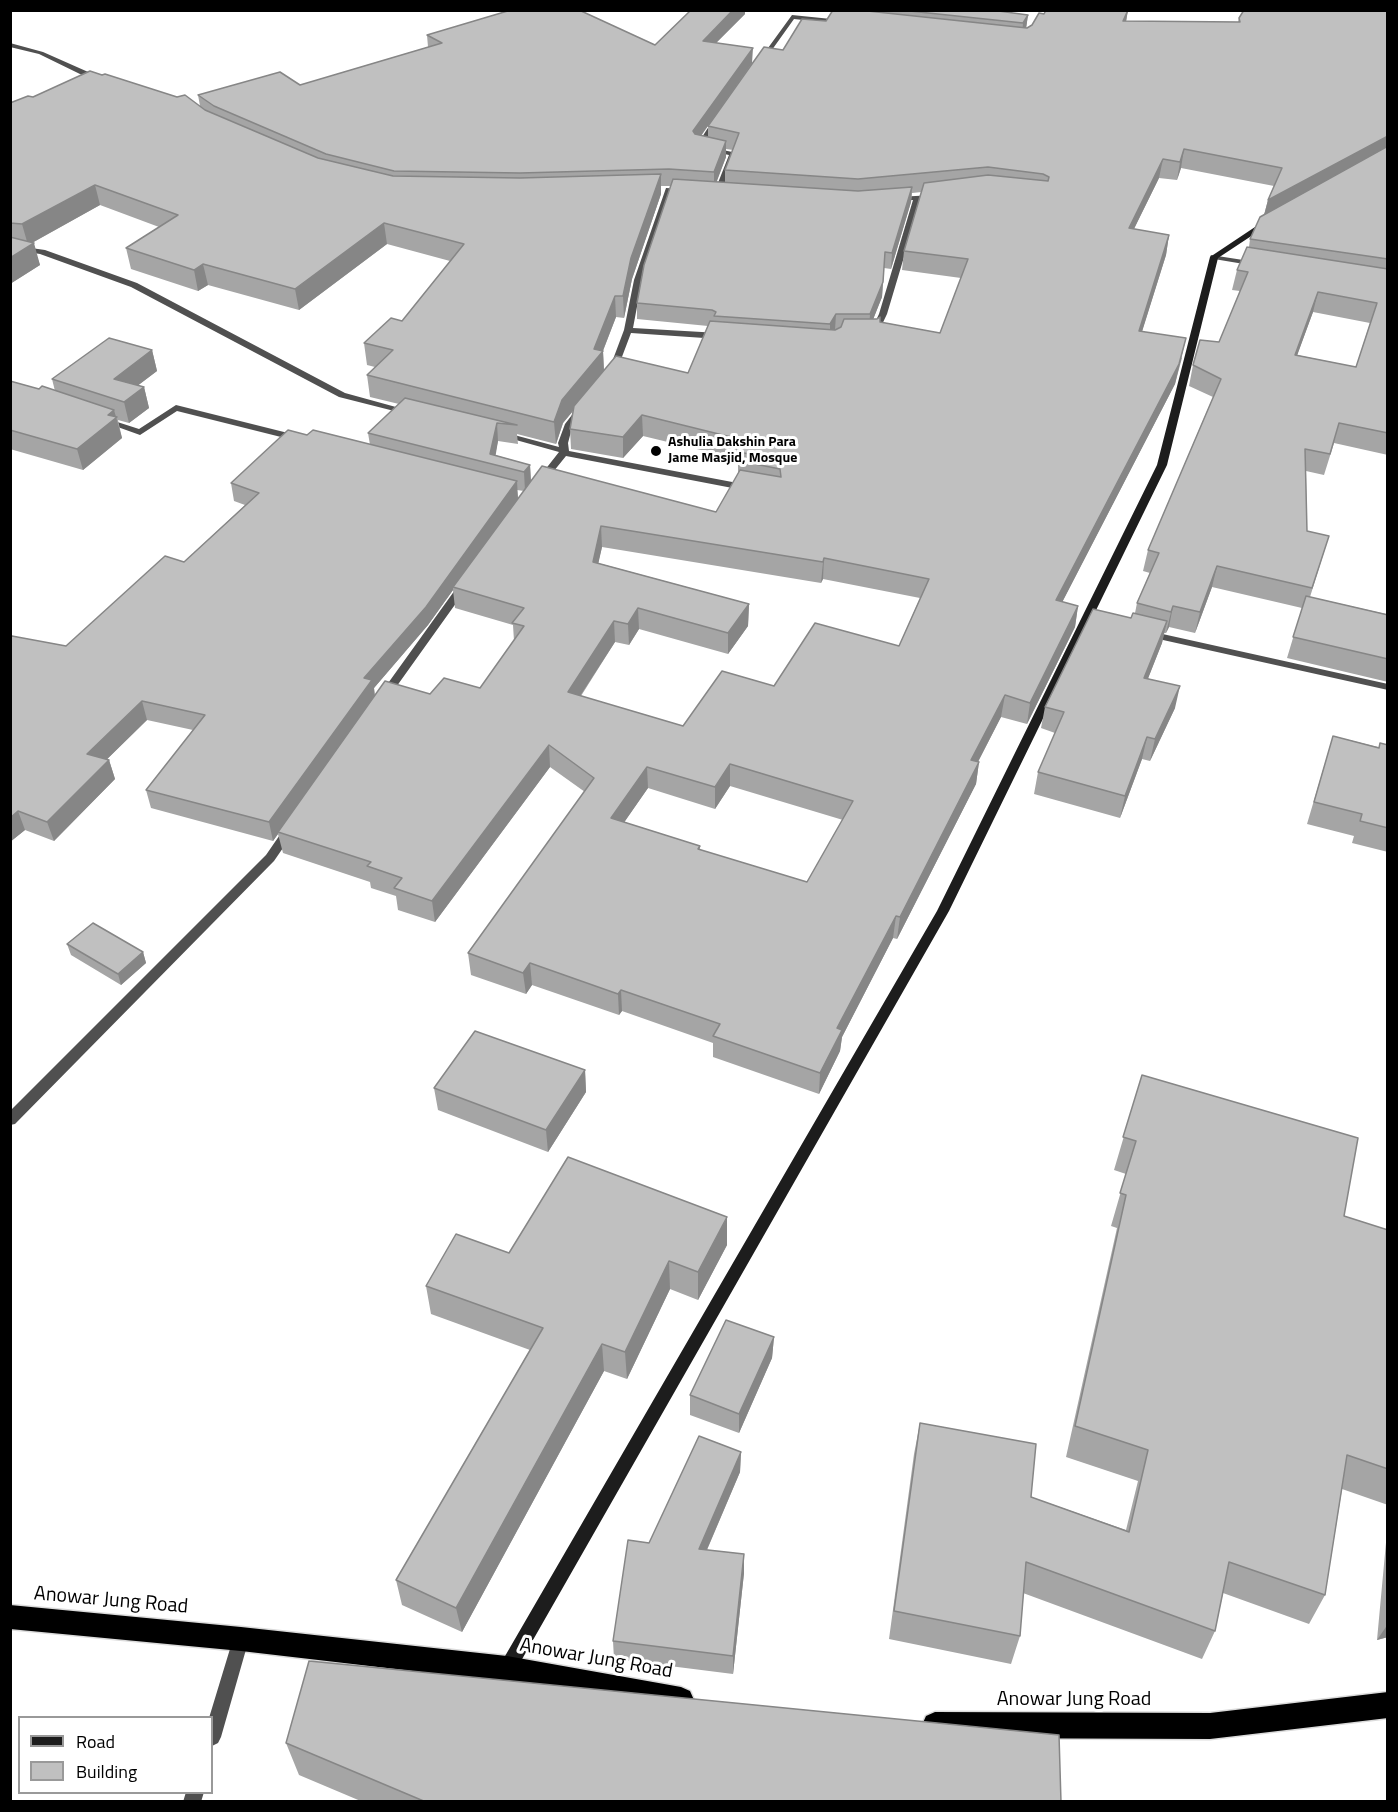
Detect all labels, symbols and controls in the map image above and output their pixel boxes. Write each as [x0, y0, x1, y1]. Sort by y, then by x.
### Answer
place label: Ashulia Dakshin Para Jame Masjid, Mosque [668, 435, 797, 467]
marker: Ashulia Dakshin Para Jame Masjid, Mosque [649, 444, 663, 458]
street label: Anowar Jung Road [33, 1582, 189, 1620]
street label: Anowar Jung Road [518, 1634, 674, 1684]
street label: Anowar Jung Road [997, 1688, 1151, 1712]
legend [18, 1716, 213, 1794]
text: Road [76, 1728, 115, 1755]
text: Building [76, 1758, 137, 1785]

